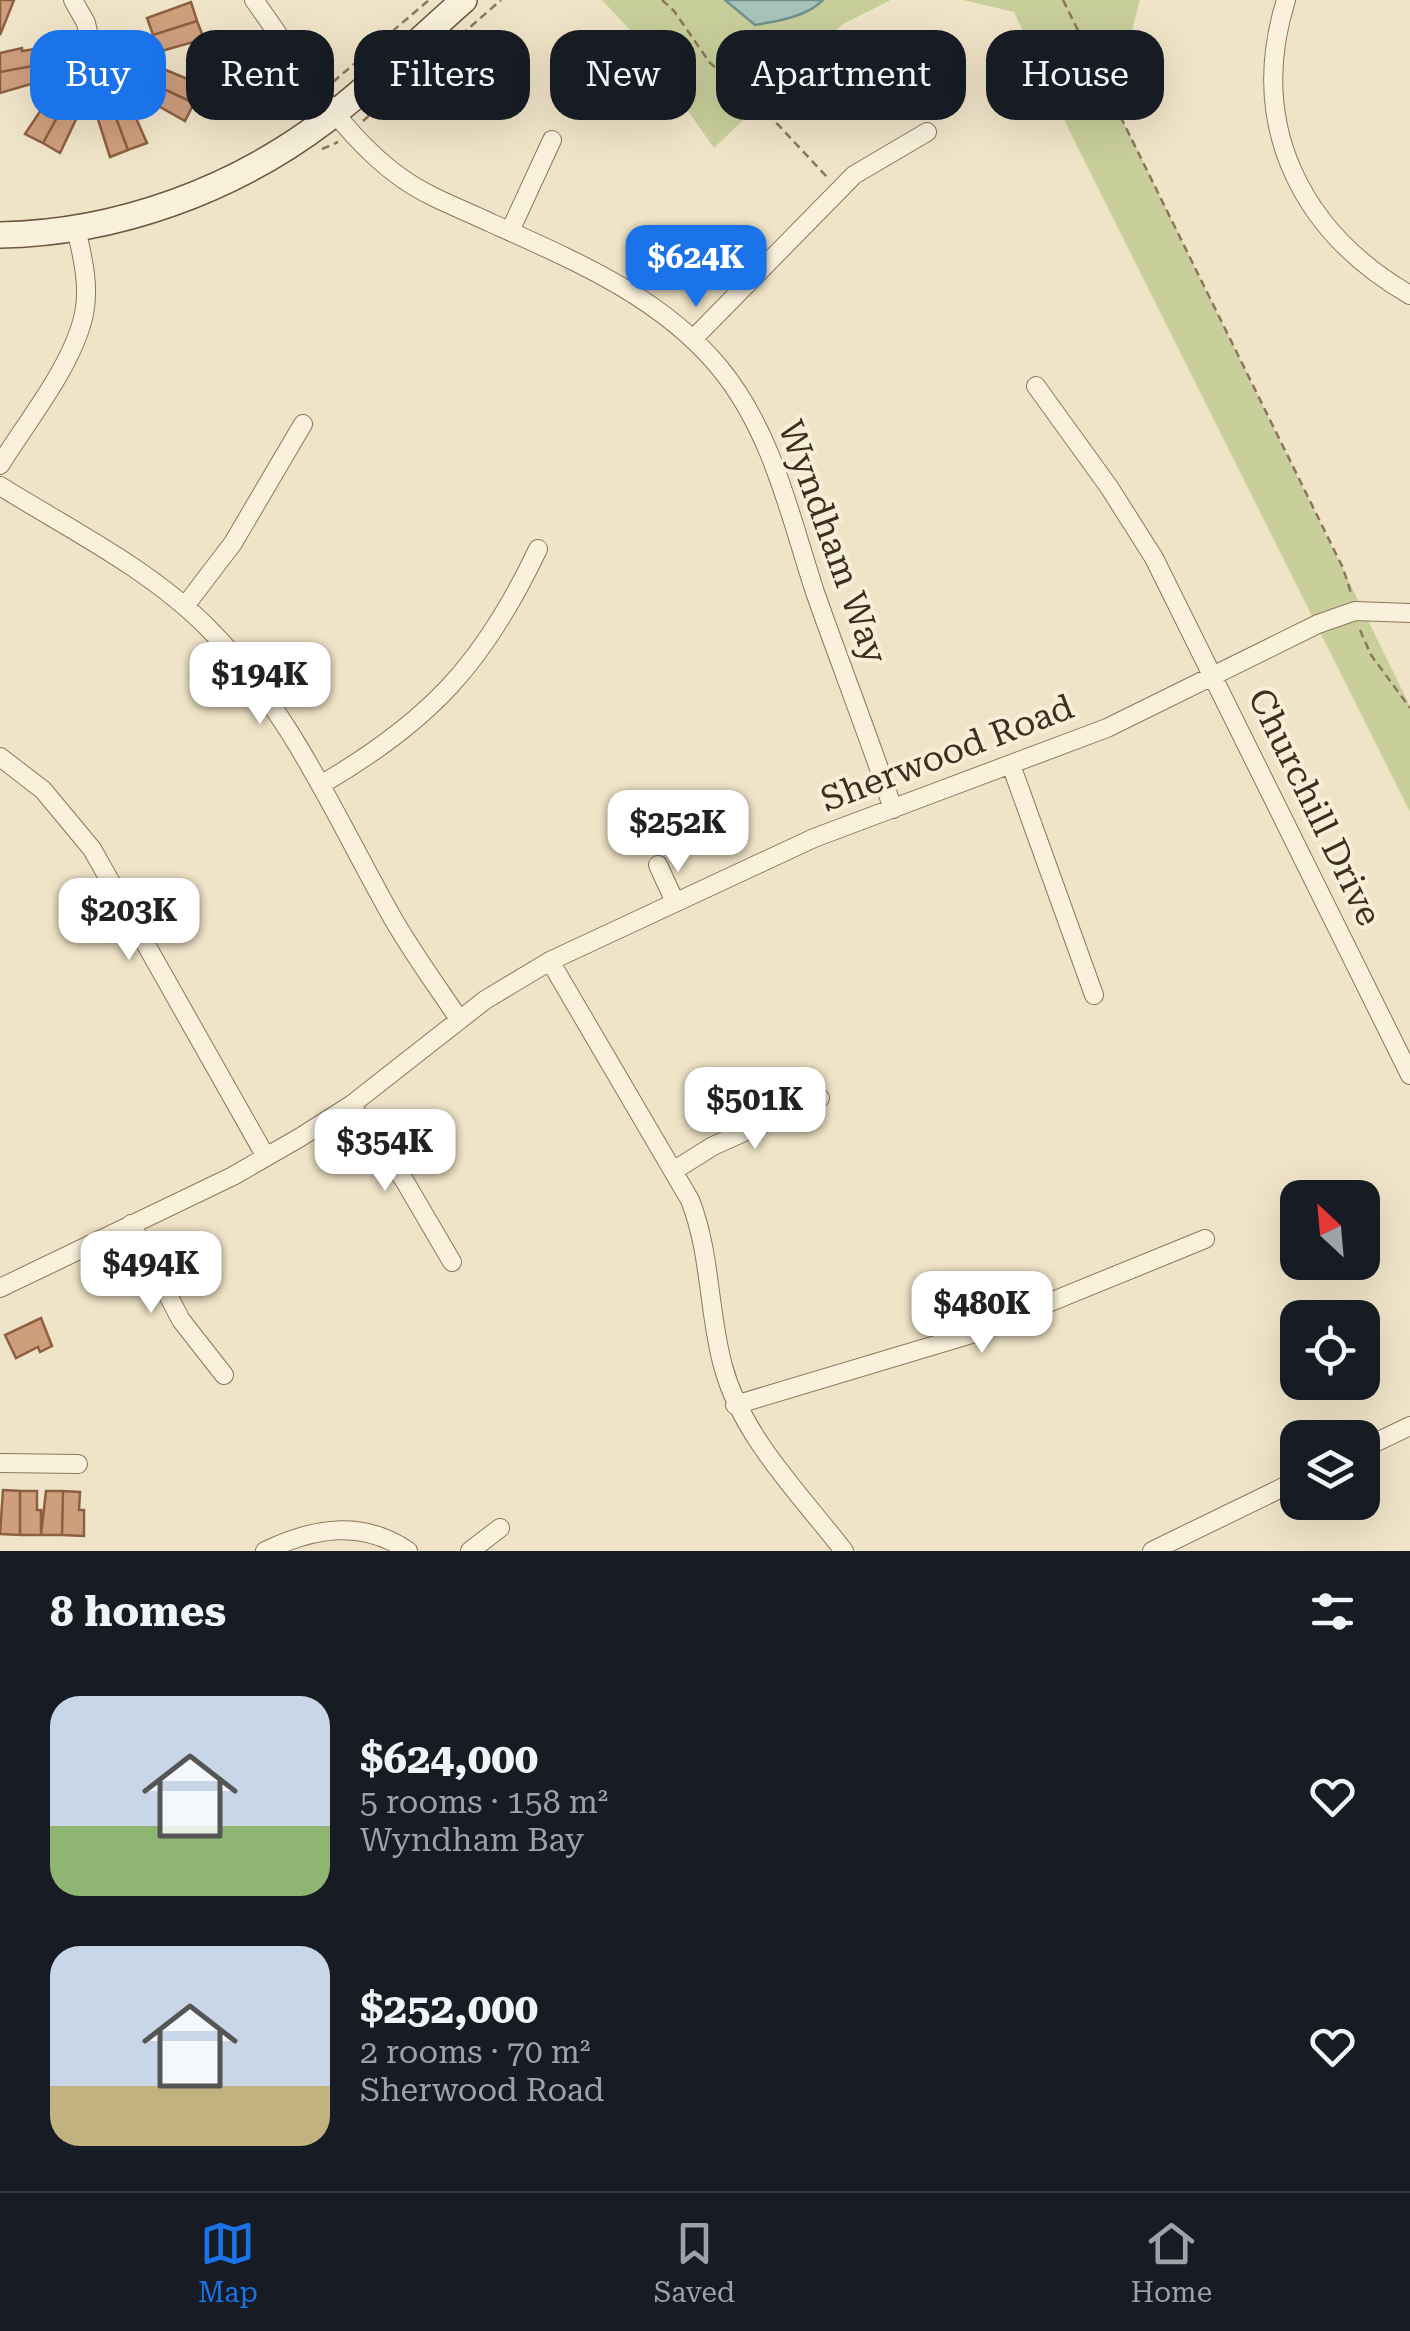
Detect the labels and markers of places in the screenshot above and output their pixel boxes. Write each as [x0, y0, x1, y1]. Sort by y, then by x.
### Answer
pin: $624K [626, 225, 766, 310]
pin: $194K [190, 642, 330, 727]
pin: $252K [608, 790, 748, 875]
pin: $203K [59, 878, 199, 963]
pin: $501K [685, 1067, 825, 1152]
pin: $354K [315, 1109, 455, 1194]
pin: $494K [81, 1231, 221, 1316]
pin: $480K [912, 1271, 1052, 1356]

